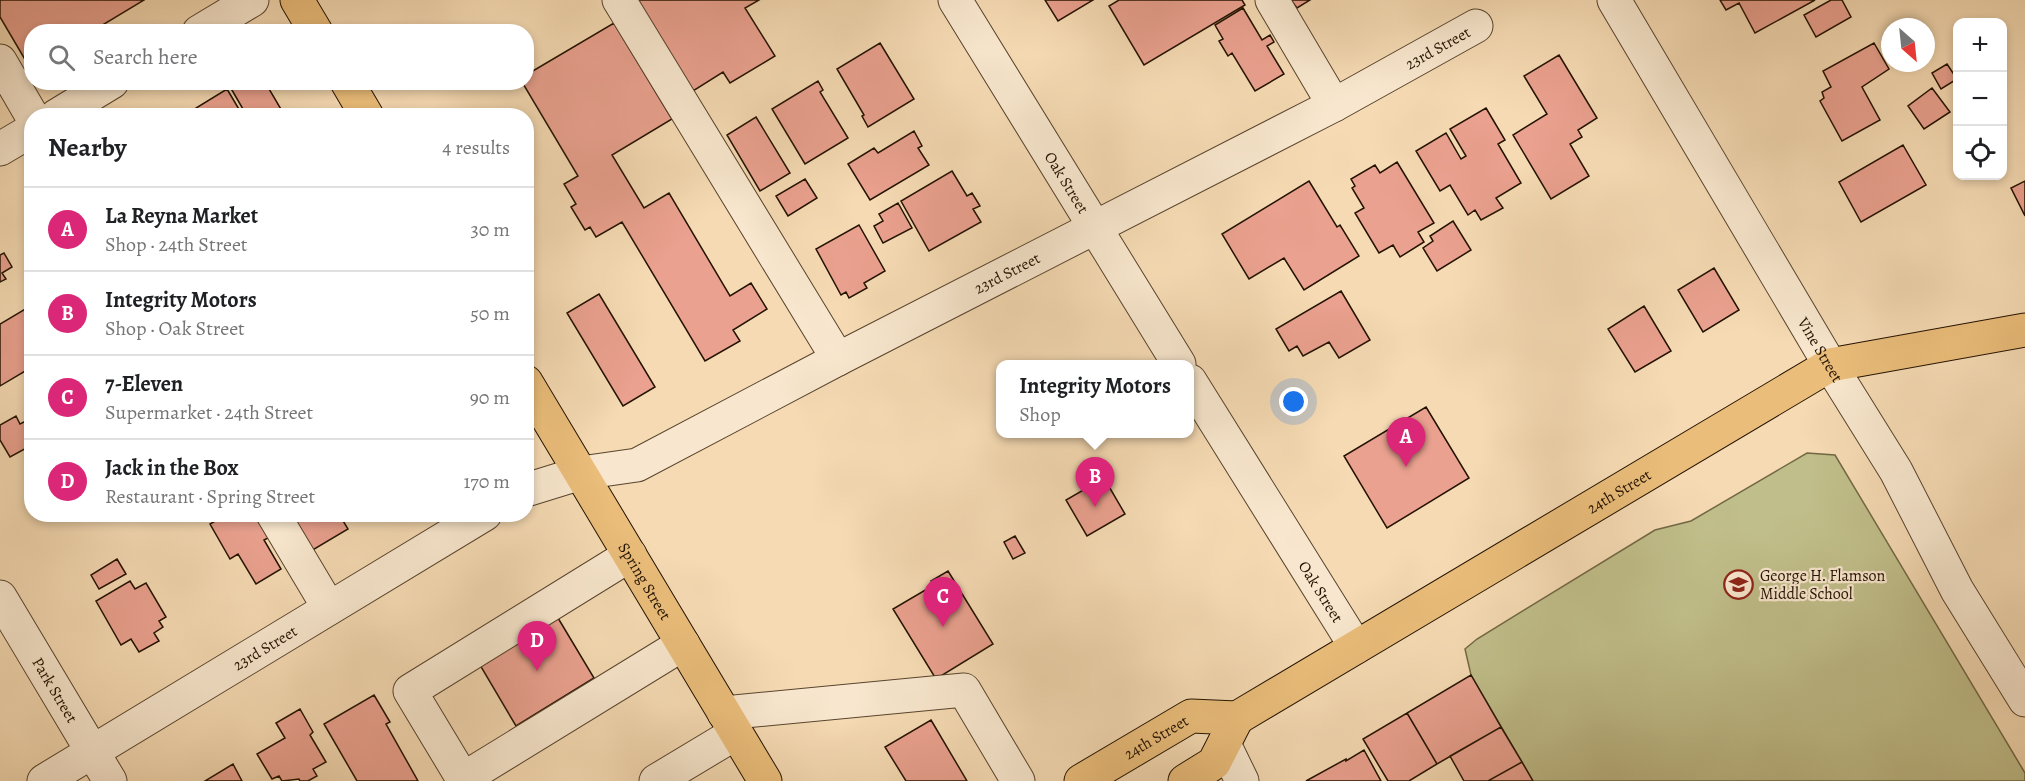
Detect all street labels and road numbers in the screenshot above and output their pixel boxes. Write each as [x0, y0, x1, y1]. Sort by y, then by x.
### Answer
street label: 23rd Street [1401, 21, 1474, 75]
street label: Oak Street [1039, 148, 1094, 218]
street label: 23rd Street [970, 247, 1044, 300]
street label: Vine Street [1792, 312, 1848, 387]
street label: 24th Street [1583, 464, 1655, 519]
street label: Spring Street [613, 539, 676, 624]
street label: Oak Street [1293, 557, 1348, 627]
street label: 23rd Street [229, 620, 301, 676]
street label: Park Street [26, 653, 83, 727]
street label: 24th Street [1120, 710, 1193, 765]

